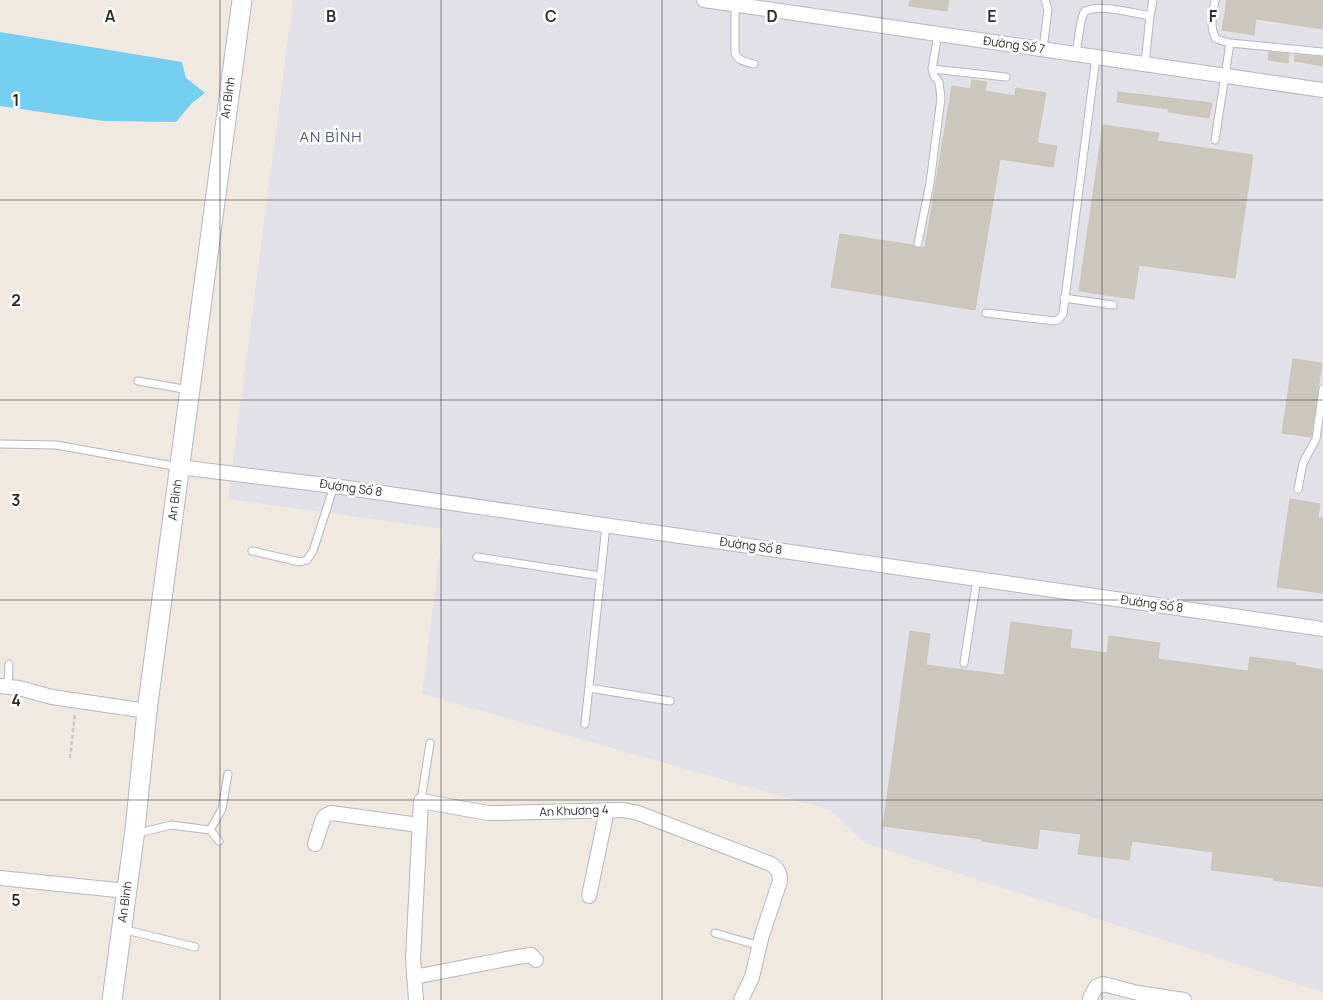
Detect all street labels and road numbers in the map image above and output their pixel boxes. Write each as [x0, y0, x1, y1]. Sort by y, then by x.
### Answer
street label: Đường Số 7 [982, 32, 1046, 57]
street label: An Bình [216, 76, 239, 120]
street label: Đường Số 8 [319, 475, 383, 500]
street label: An Bình [164, 478, 185, 522]
street label: Đường Số 8 [719, 533, 783, 558]
street label: Đường Số 8 [1120, 591, 1184, 616]
street label: An Khương 4 [539, 801, 609, 820]
street label: An Bình [113, 880, 136, 924]

